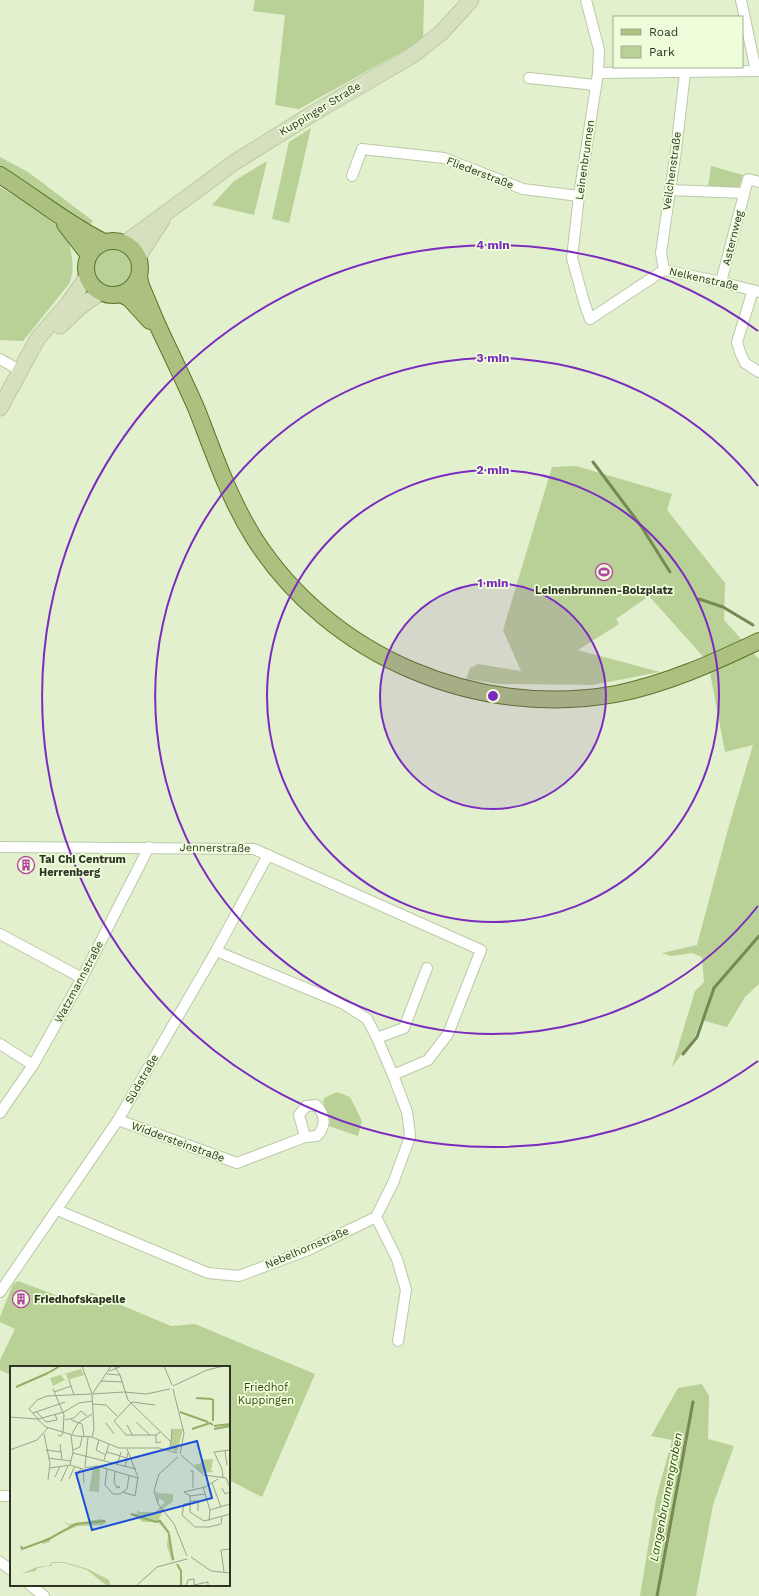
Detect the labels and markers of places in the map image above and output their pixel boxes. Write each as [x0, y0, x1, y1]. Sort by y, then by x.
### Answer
sports icon: Leinenbrunnen-Bolzplatz [594, 562, 614, 582]
place label: Leinenbrunnen-Bolzplatz [535, 584, 673, 597]
centre of rings [486, 689, 500, 703]
place label: Tai Chi Centrum Herrenberg [39, 853, 126, 879]
building icon: Tai Chi Centrum Herrenberg [16, 855, 36, 875]
building icon: Friedhofskapelle [11, 1289, 31, 1309]
place label: Friedhofskapelle [34, 1293, 126, 1306]

